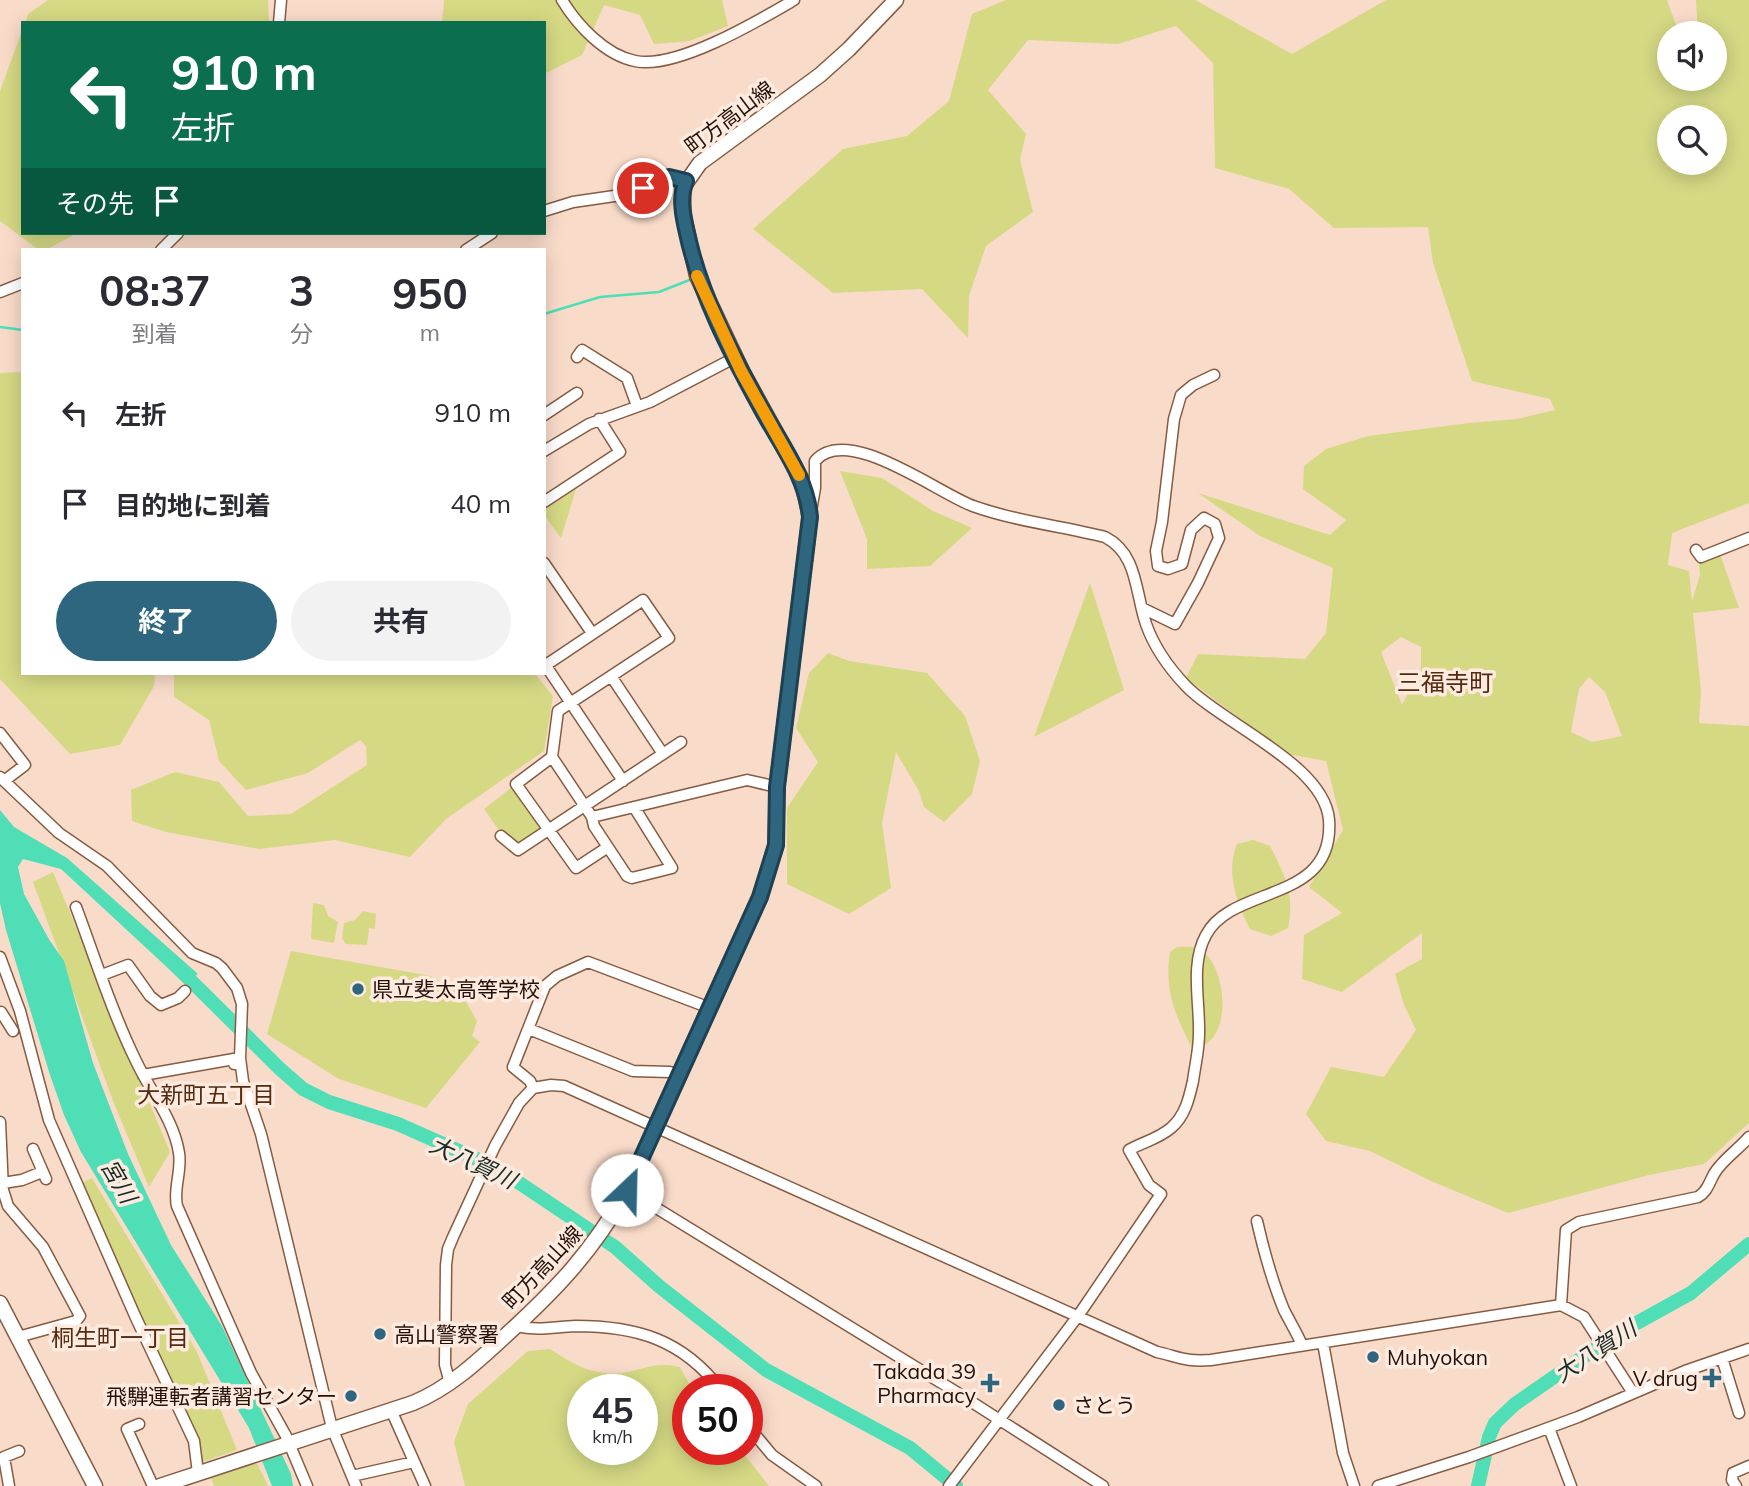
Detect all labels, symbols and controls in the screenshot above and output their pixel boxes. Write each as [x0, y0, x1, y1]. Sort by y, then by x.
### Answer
map controls [1657, 21, 1727, 175]
button: sound [1657, 21, 1727, 91]
text: 910 m [171, 41, 317, 102]
icon: left [56, 49, 147, 140]
street label: 町方高山線 [679, 75, 779, 159]
button: search [1657, 105, 1727, 175]
text: 左折 [171, 107, 235, 147]
pin [613, 158, 673, 218]
icon: arrive [624, 169, 662, 207]
icon: arrive [148, 182, 186, 220]
text: その先 [56, 187, 134, 220]
text: 08:37 [99, 264, 210, 317]
text: 3 [289, 264, 314, 317]
text: 950 [392, 267, 468, 320]
text: m [420, 318, 440, 347]
text: 到着 [132, 319, 178, 348]
text: 分 [290, 319, 313, 348]
icon: left [56, 394, 94, 432]
text: 910 m [435, 396, 511, 429]
text: 左折 [115, 398, 167, 431]
icon: arrive [56, 485, 94, 523]
text: 40 m [450, 487, 511, 520]
text: 目的地に到着 [115, 489, 271, 522]
button: 終了 [56, 581, 277, 661]
button: 共有 [291, 581, 511, 661]
district label: 三福寺町 [1397, 667, 1493, 697]
place label: 県立斐太高等学校 [372, 976, 540, 1002]
marker: 県立斐太高等学校 [350, 981, 366, 997]
district label: 大新町五丁目 [137, 1080, 275, 1109]
water label: 大八賀川 [425, 1129, 524, 1196]
position arrow [590, 1153, 664, 1227]
water label: 宮川 [95, 1154, 145, 1211]
street label: 町方高山線 [497, 1220, 587, 1314]
water label: 大八賀川 [1549, 1312, 1644, 1388]
place label: 高山警察署 [394, 1321, 499, 1347]
district label: 桐生町一丁目 [51, 1323, 189, 1352]
marker: 高山警察署 [372, 1326, 388, 1342]
place label: Muhyokan [1387, 1344, 1488, 1370]
marker: Muhyokan [1365, 1349, 1381, 1365]
place label: Takada 39 Pharmacy [873, 1358, 976, 1408]
place label: V drug [1633, 1365, 1698, 1391]
marker: V drug [1704, 1370, 1720, 1386]
speed limit sign: 50 [672, 1374, 763, 1465]
marker: Takada 39 Pharmacy [982, 1375, 998, 1391]
place label: 飛騨運転者講習センター [106, 1383, 337, 1409]
marker: 飛騨運転者講習センター [343, 1388, 359, 1404]
text: 45 [591, 1388, 634, 1432]
place label: さとう [1073, 1392, 1136, 1418]
marker: さとう [1051, 1397, 1067, 1413]
text: km/h [592, 1425, 633, 1448]

